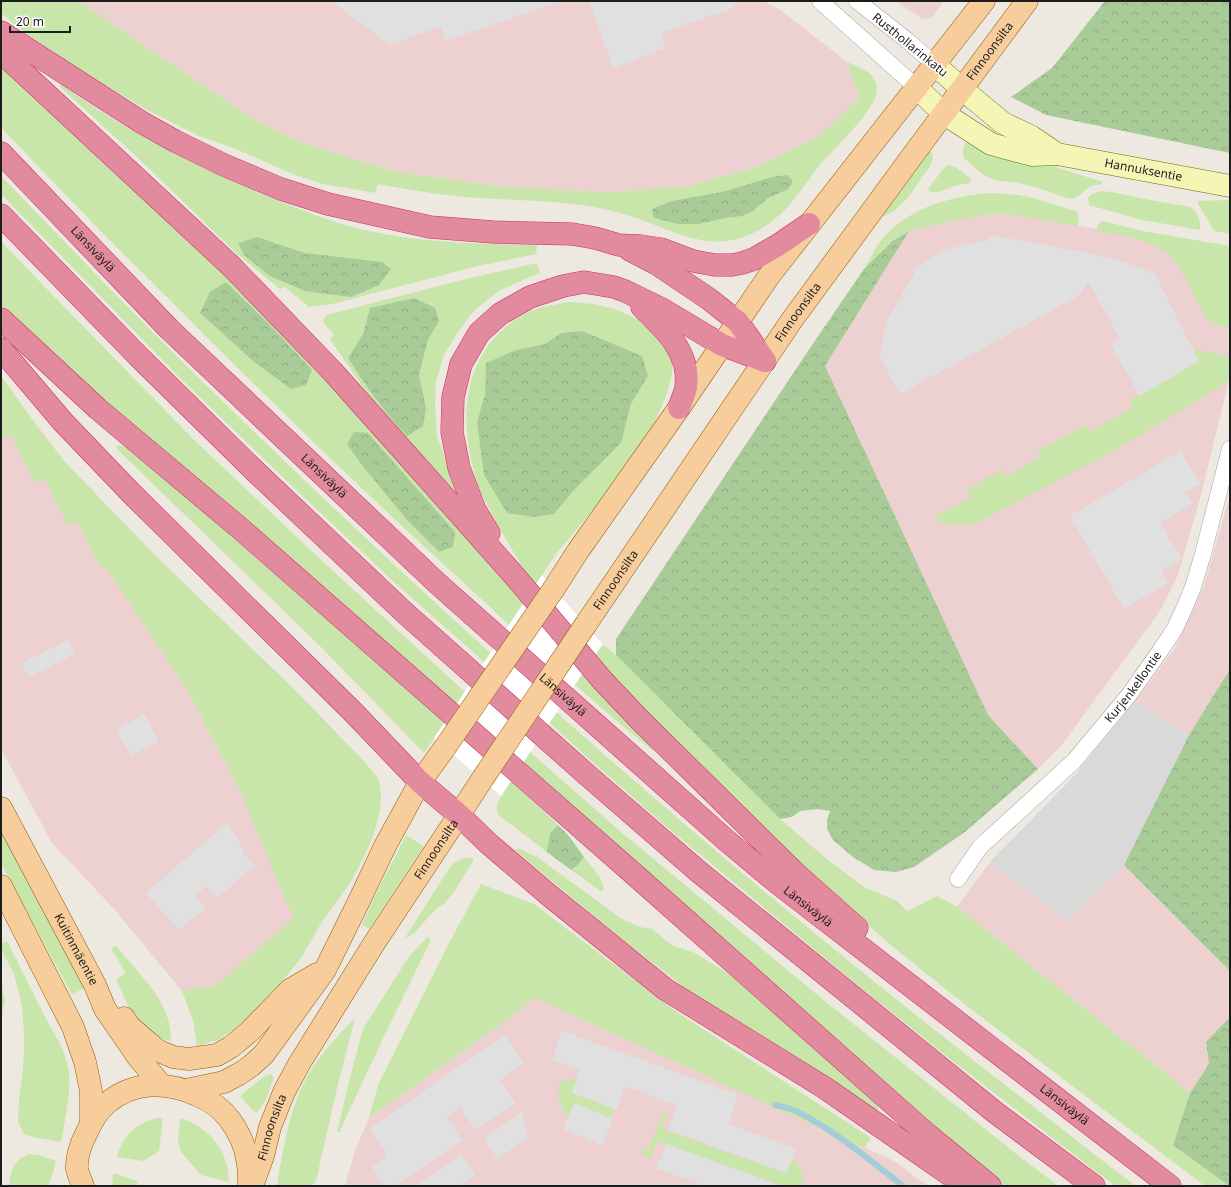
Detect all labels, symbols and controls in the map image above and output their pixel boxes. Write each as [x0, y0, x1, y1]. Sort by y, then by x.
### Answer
scale bar [10, 8, 70, 34]
street label: Rusthollarinkatu [869, 9, 952, 80]
text: 20 m [16, 13, 44, 30]
street label: Finnoonsilta [962, 18, 1017, 84]
street label: Hannuksentie [1103, 154, 1184, 185]
street label: Länsiväylä [67, 222, 119, 276]
street label: Finnoonsilta [771, 279, 825, 345]
street label: Länsiväylä [298, 449, 351, 502]
street label: Finnoonsilta [589, 546, 642, 613]
street label: Kurjenkellontie [1100, 647, 1165, 726]
street label: Länsiväylä [536, 669, 591, 720]
street label: Finnoonsilta [410, 816, 462, 883]
street label: Länsiväylä [780, 882, 837, 931]
street label: Kuitinmäentie [50, 910, 103, 988]
street label: Länsiväylä [1037, 1080, 1093, 1129]
street label: Finnoonsilta [253, 1091, 290, 1163]

